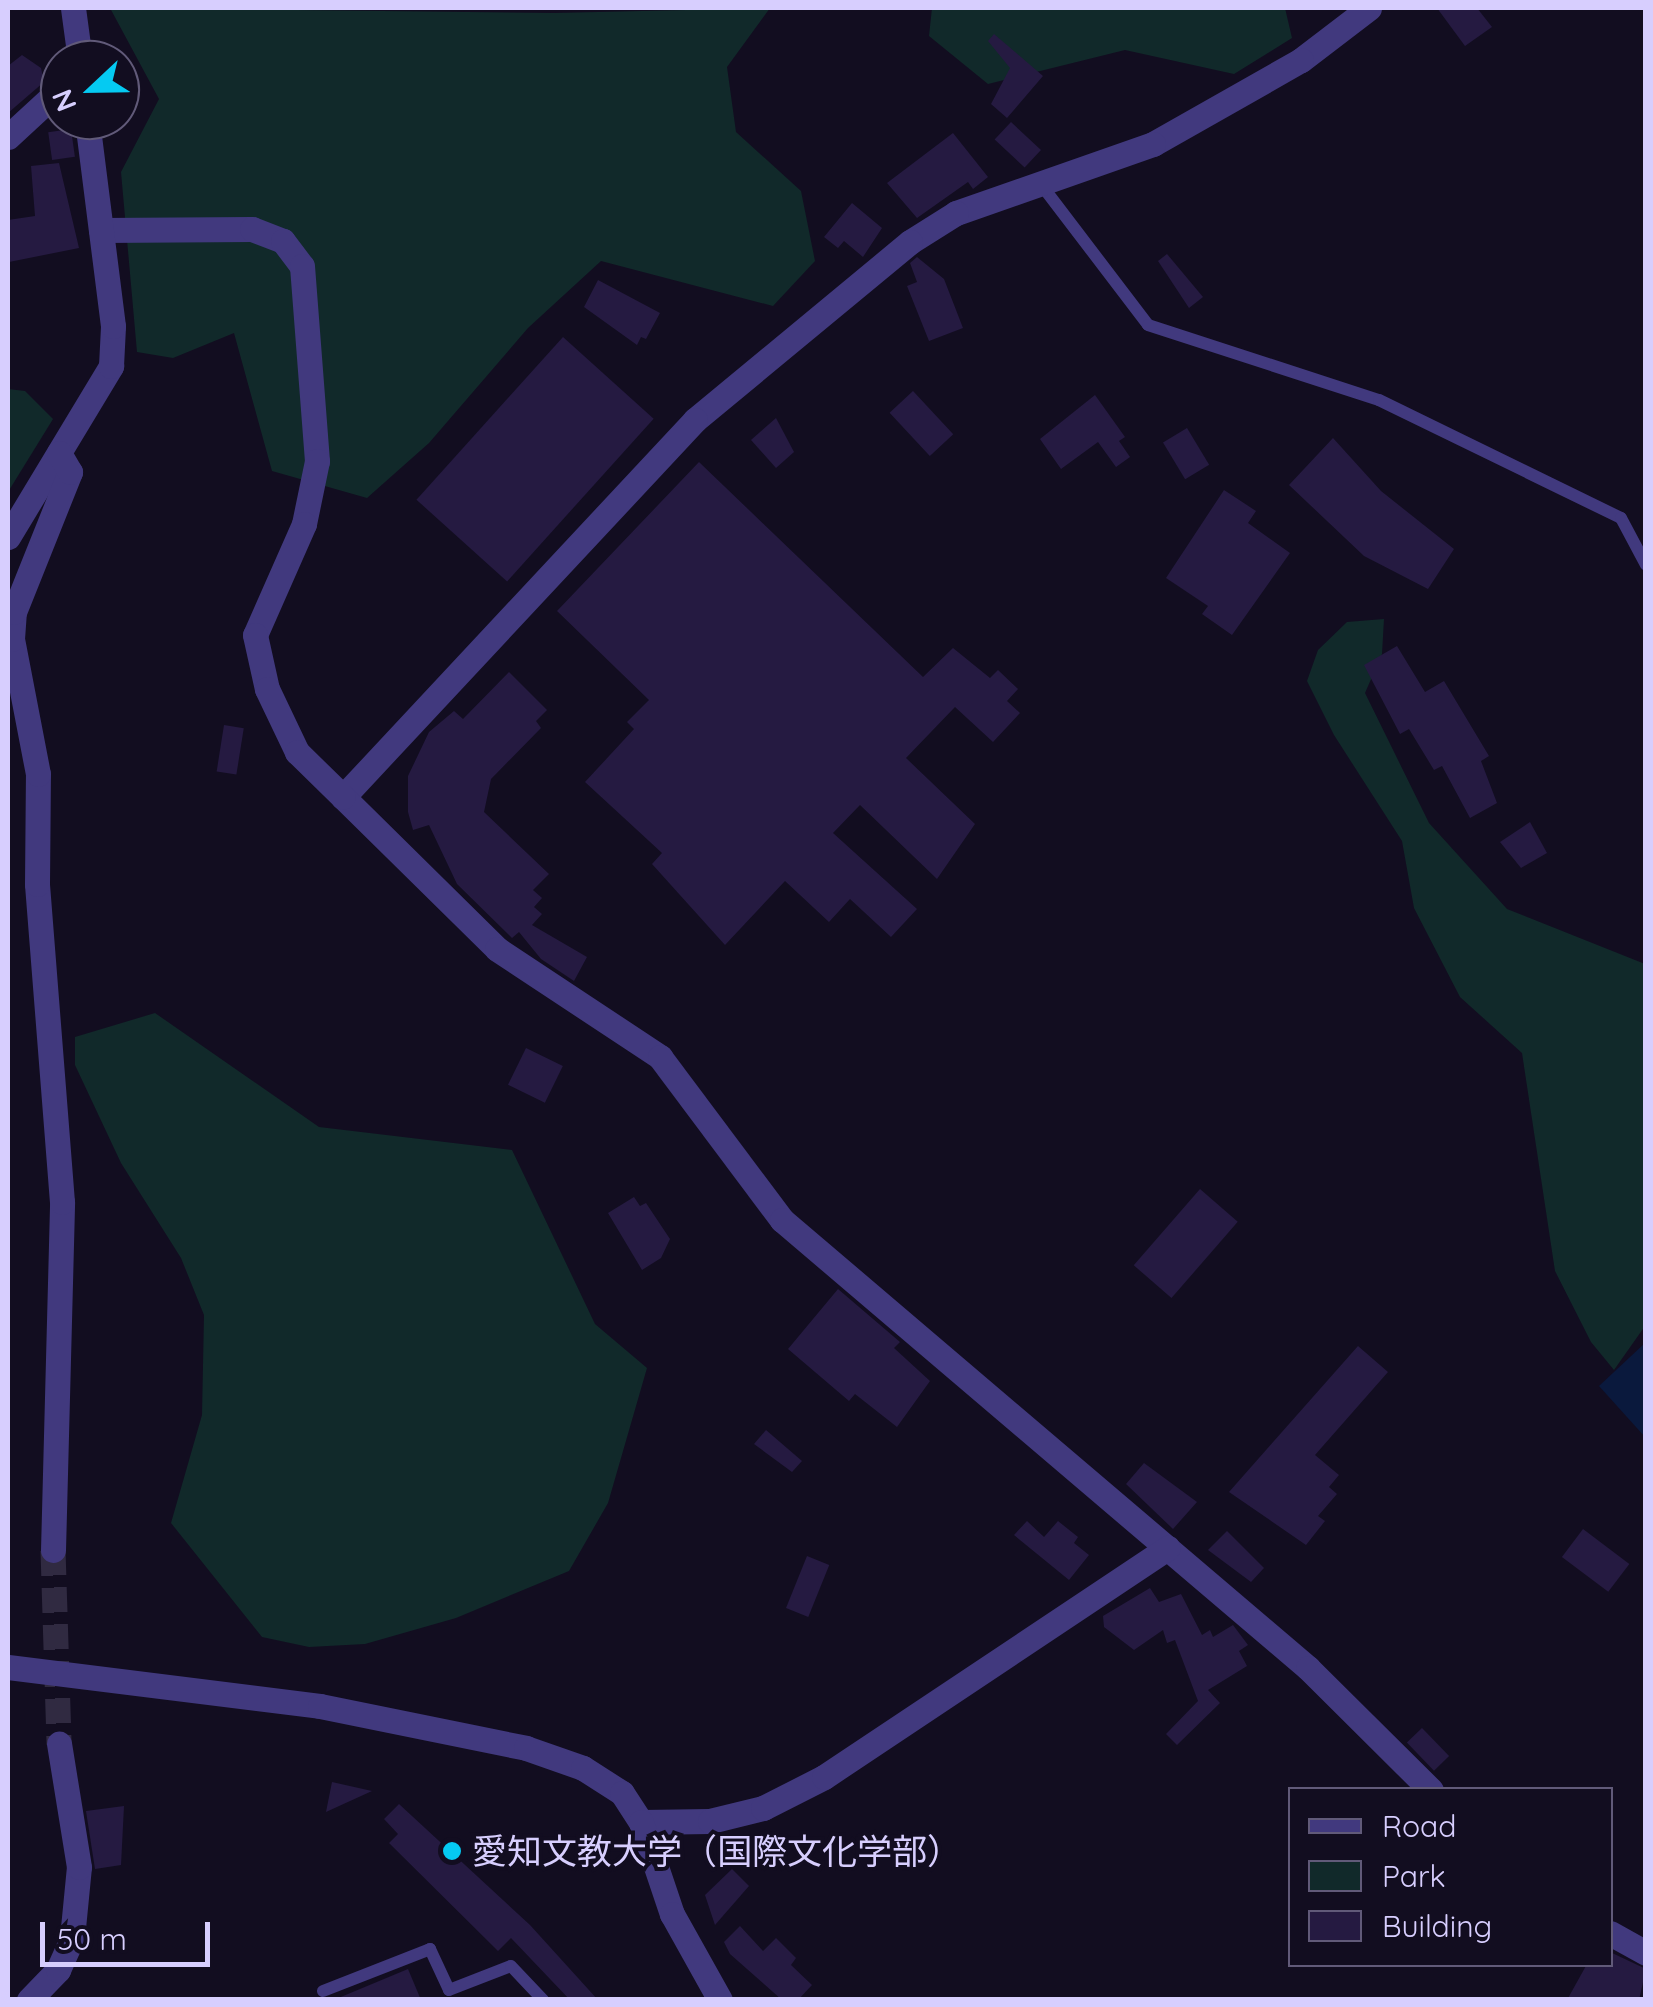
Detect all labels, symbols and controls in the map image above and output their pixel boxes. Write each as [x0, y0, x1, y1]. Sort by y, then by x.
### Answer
north arrow [40, 40, 140, 140]
text: N [43, 85, 84, 117]
legend [1288, 1787, 1613, 1967]
text: Road [1382, 1807, 1456, 1845]
place label: 愛知文教大学（国際文化学部） [472, 1830, 962, 1872]
marker: 愛知文教大学（国際文化学部） [441, 1840, 463, 1862]
text: Park [1382, 1857, 1446, 1895]
scale bar [45, 1902, 215, 1964]
text: Building [1382, 1907, 1492, 1945]
text: 50 m [57, 1920, 127, 1958]

